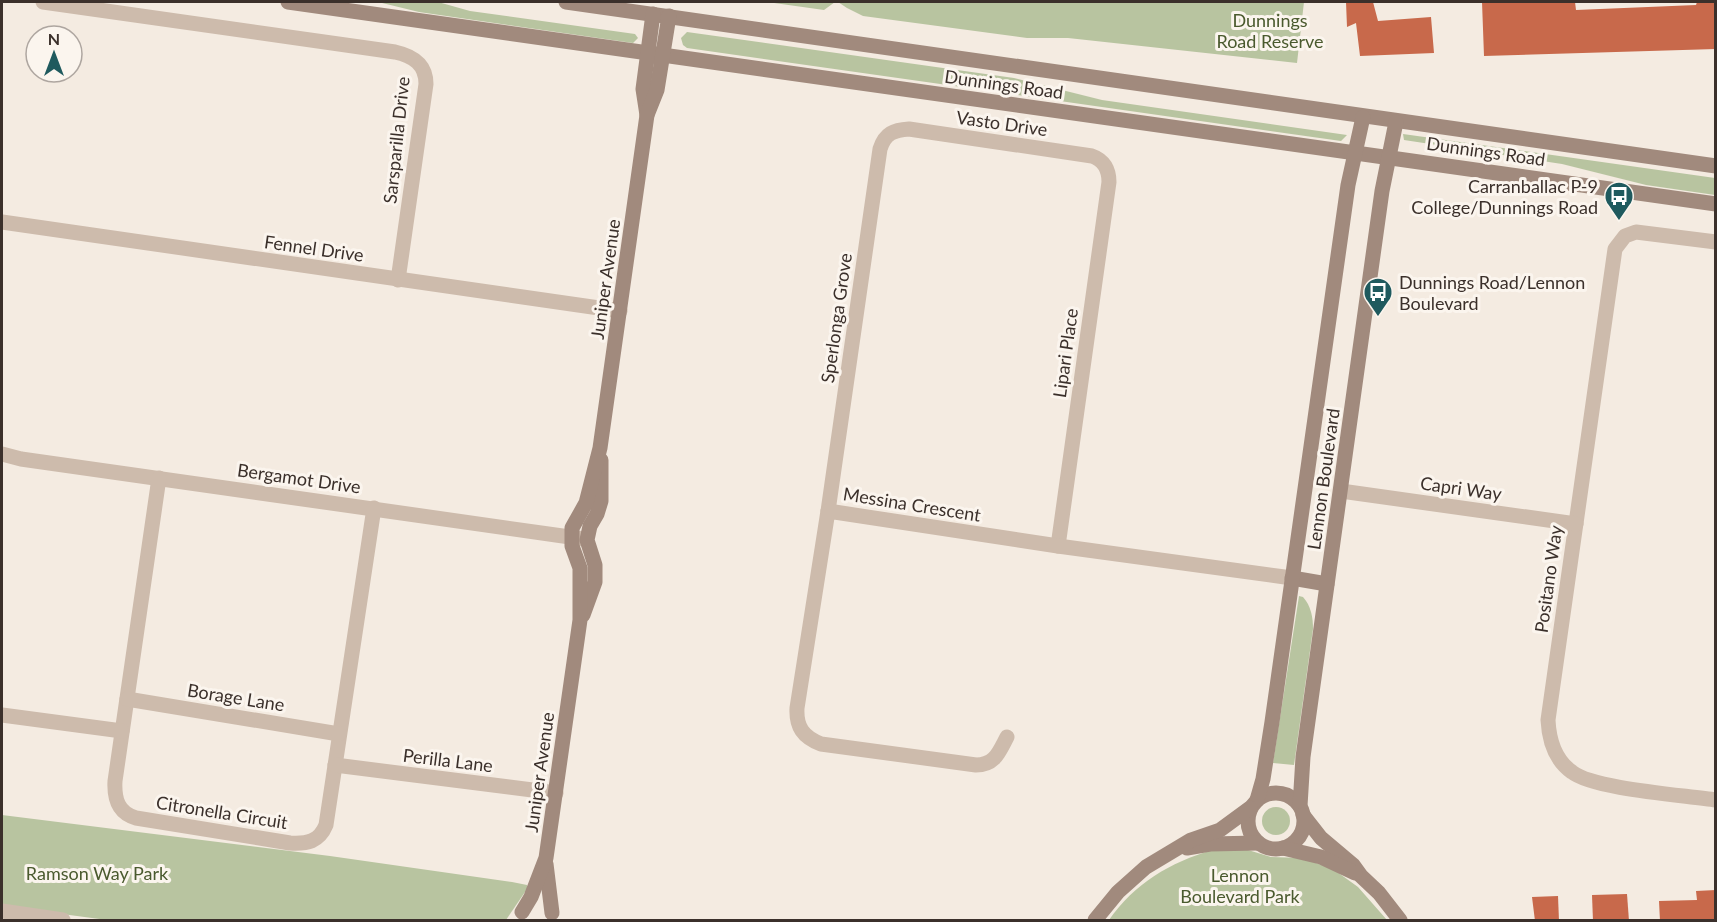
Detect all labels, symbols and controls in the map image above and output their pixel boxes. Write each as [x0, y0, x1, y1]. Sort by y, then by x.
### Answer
park label: Dunnings Road Reserve [1216, 9, 1324, 52]
north arrow [24, 24, 84, 84]
text: N [48, 29, 60, 48]
street label: Dunnings Road [943, 65, 1065, 103]
street label: Sarsparilla Drive [378, 75, 414, 205]
street label: Vasto Drive [955, 106, 1049, 140]
street label: Dunnings Road [1425, 132, 1547, 170]
place label: Carranballac P-9 College/Dunnings Road [1411, 175, 1598, 218]
bus stop icon: Carranballac P-9 College/Dunnings Road [1603, 180, 1635, 222]
street label: Juniper Avenue [586, 217, 624, 341]
street label: Fennel Drive [263, 230, 365, 266]
street label: Sperlonga Grove [816, 252, 856, 384]
place label: Dunnings Road/Lennon Boulevard [1399, 271, 1585, 314]
bus stop icon: Dunnings Road/Lennon Boulevard [1362, 276, 1394, 318]
street label: Lipari Place [1048, 307, 1082, 399]
street label: Lennon Boulevard [1302, 407, 1344, 551]
street label: Bergamot Drive [236, 458, 362, 498]
street label: Capri Way [1419, 471, 1504, 505]
street label: Messina Crescent [842, 482, 983, 526]
street label: Positano Way [1530, 523, 1567, 634]
street label: Borage Lane [186, 678, 286, 716]
street label: Juniper Avenue [520, 710, 558, 834]
street label: Perilla Lane [402, 744, 494, 776]
street label: Citronella Circuit [155, 791, 290, 833]
park label: Ramson Way Park [26, 862, 169, 884]
park label: Lennon Boulevard Park [1180, 864, 1301, 907]

